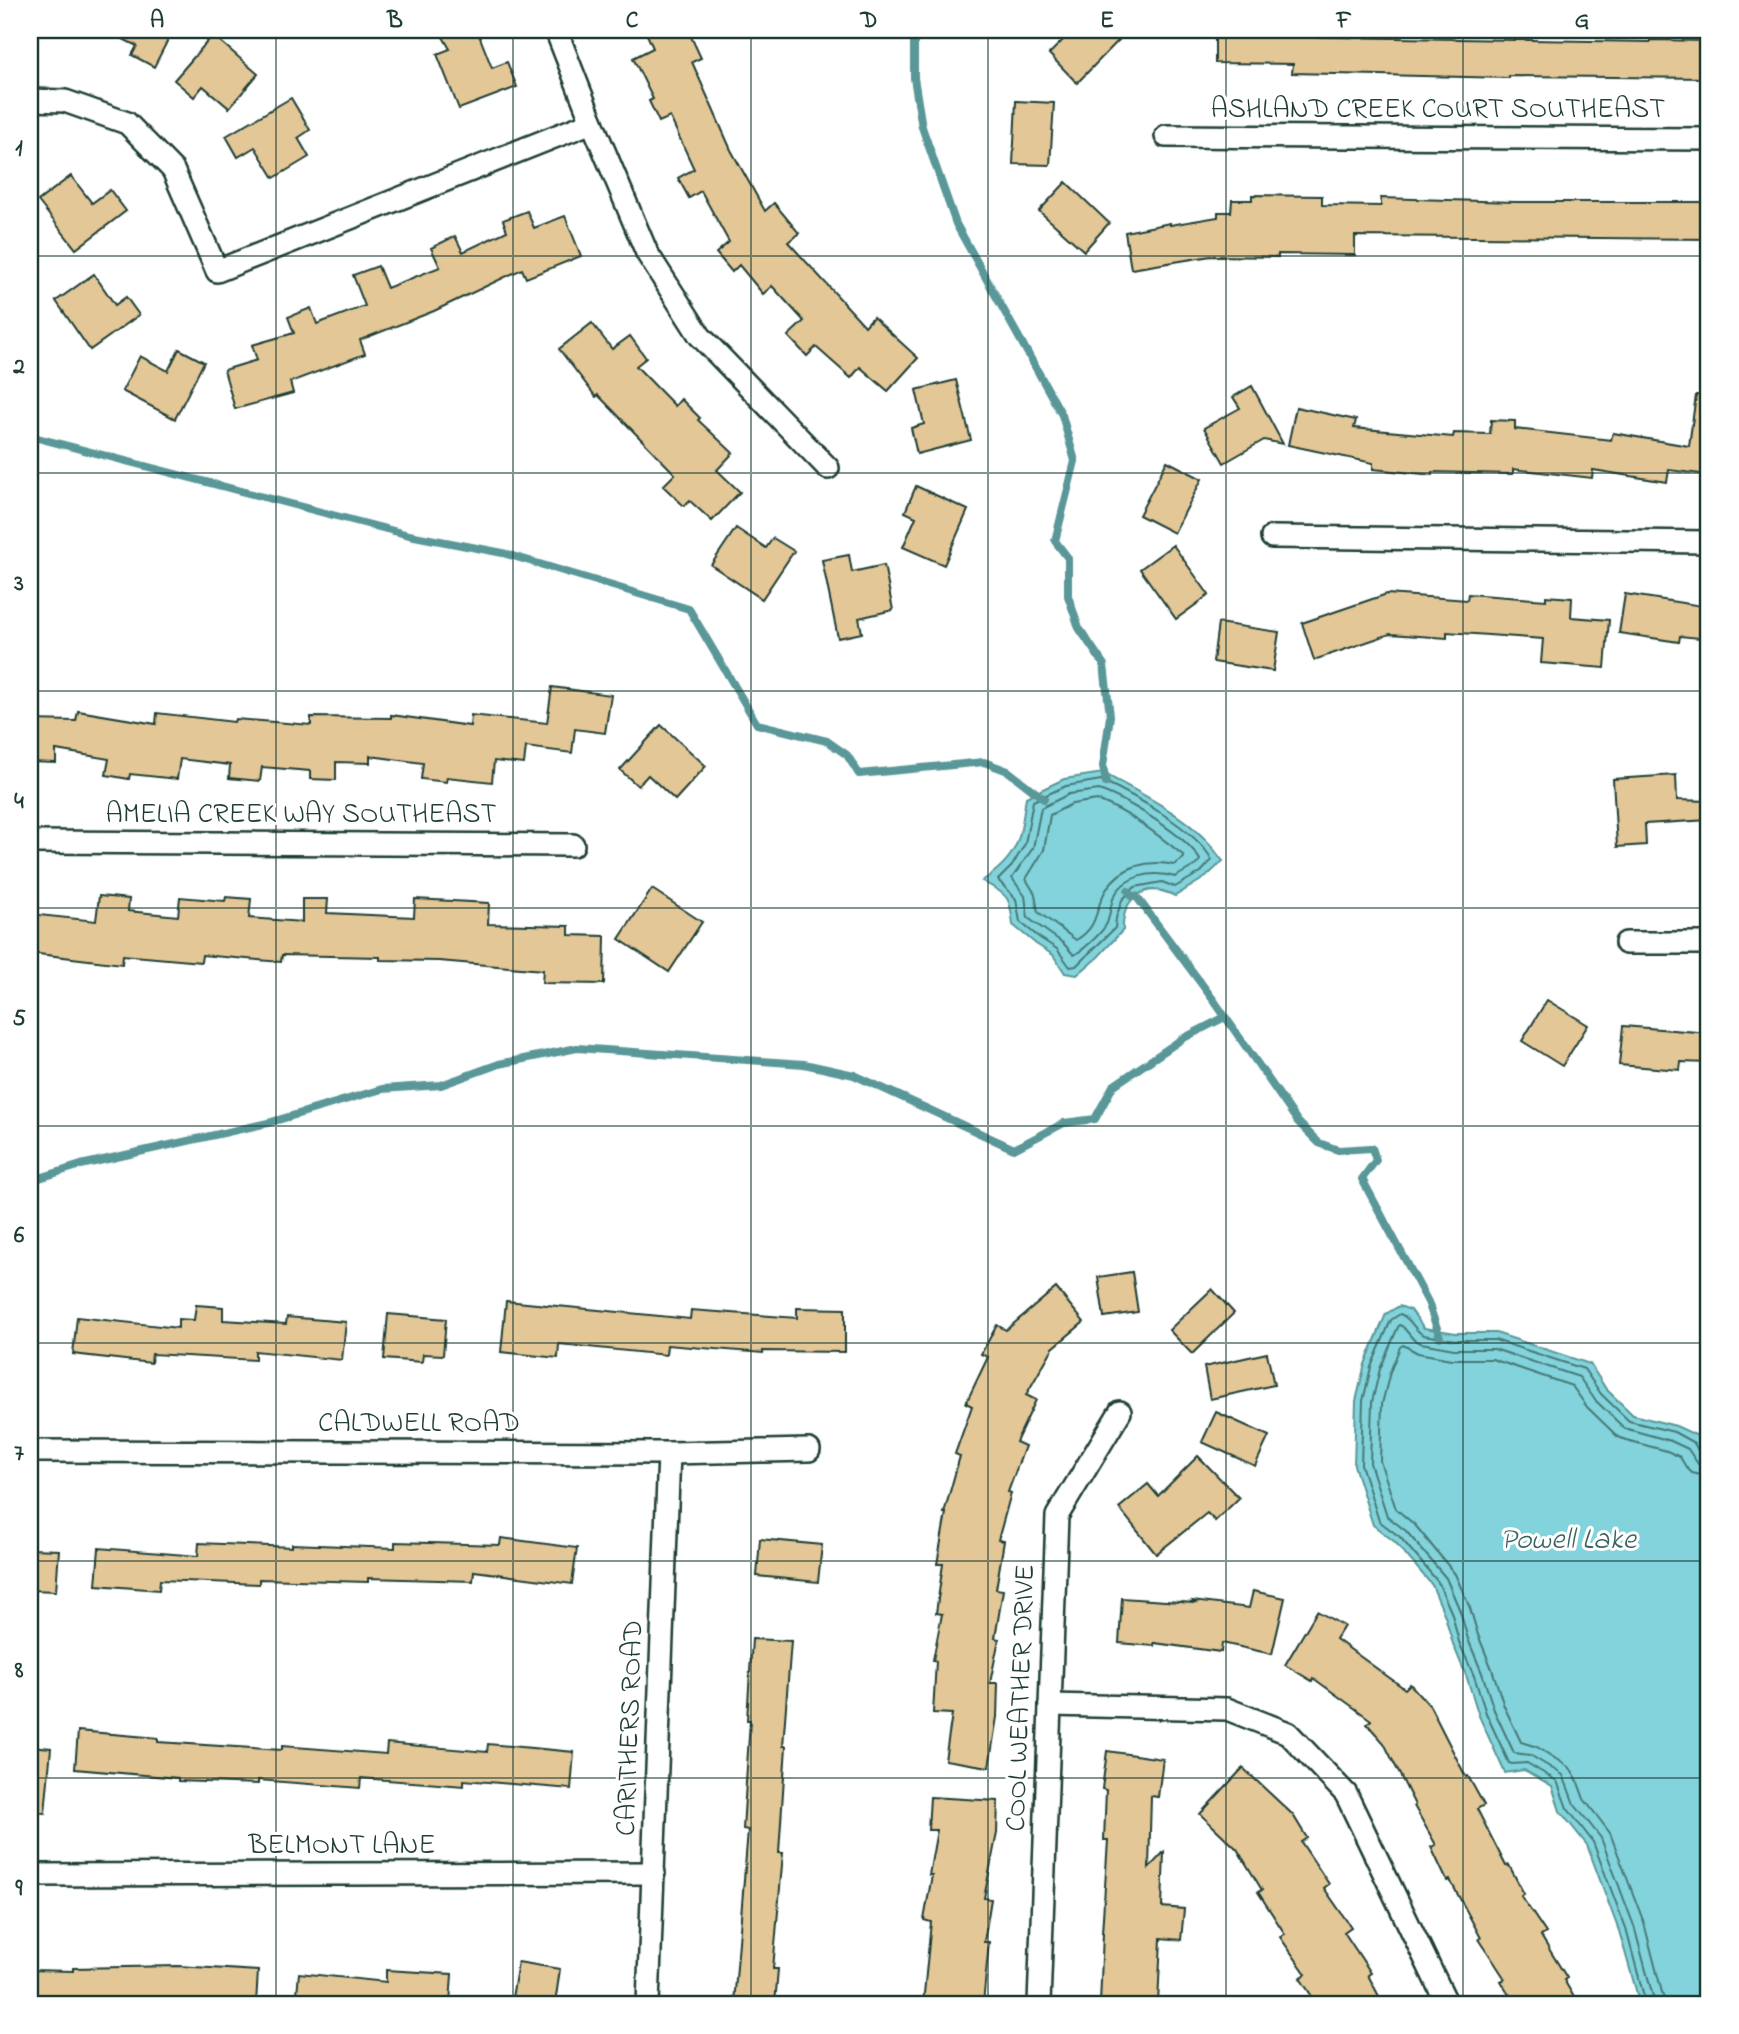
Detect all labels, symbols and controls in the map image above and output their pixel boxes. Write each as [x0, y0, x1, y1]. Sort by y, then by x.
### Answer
text: A [150, 5, 164, 38]
text: B [386, 5, 403, 38]
text: C [626, 5, 639, 38]
text: D [860, 5, 877, 38]
text: E [1100, 5, 1114, 38]
text: F [1336, 5, 1352, 38]
text: G [1575, 5, 1589, 38]
street label: ASHLAND CREEK COURT SOUTHEAST [1211, 90, 1665, 131]
text: 1 [15, 133, 23, 166]
text: 2 [12, 351, 25, 384]
text: 3 [13, 568, 24, 601]
text: 4 [14, 786, 24, 819]
street label: AMELIA CREEK WAY SOUTHEAST [105, 795, 497, 836]
text: 5 [12, 1003, 26, 1036]
text: 6 [14, 1220, 25, 1253]
street label: CALDWELL ROAD [318, 1404, 520, 1445]
text: 7 [14, 1438, 24, 1471]
water label: Powell Lake [1500, 1519, 1637, 1563]
street label: COOL WEATHER DRIVE [997, 1564, 1047, 1832]
street label: CARITHERS ROAD [607, 1619, 655, 1837]
text: 8 [14, 1655, 24, 1688]
street label: BELMONT LANE [248, 1826, 436, 1867]
text: 9 [15, 1873, 24, 1906]

